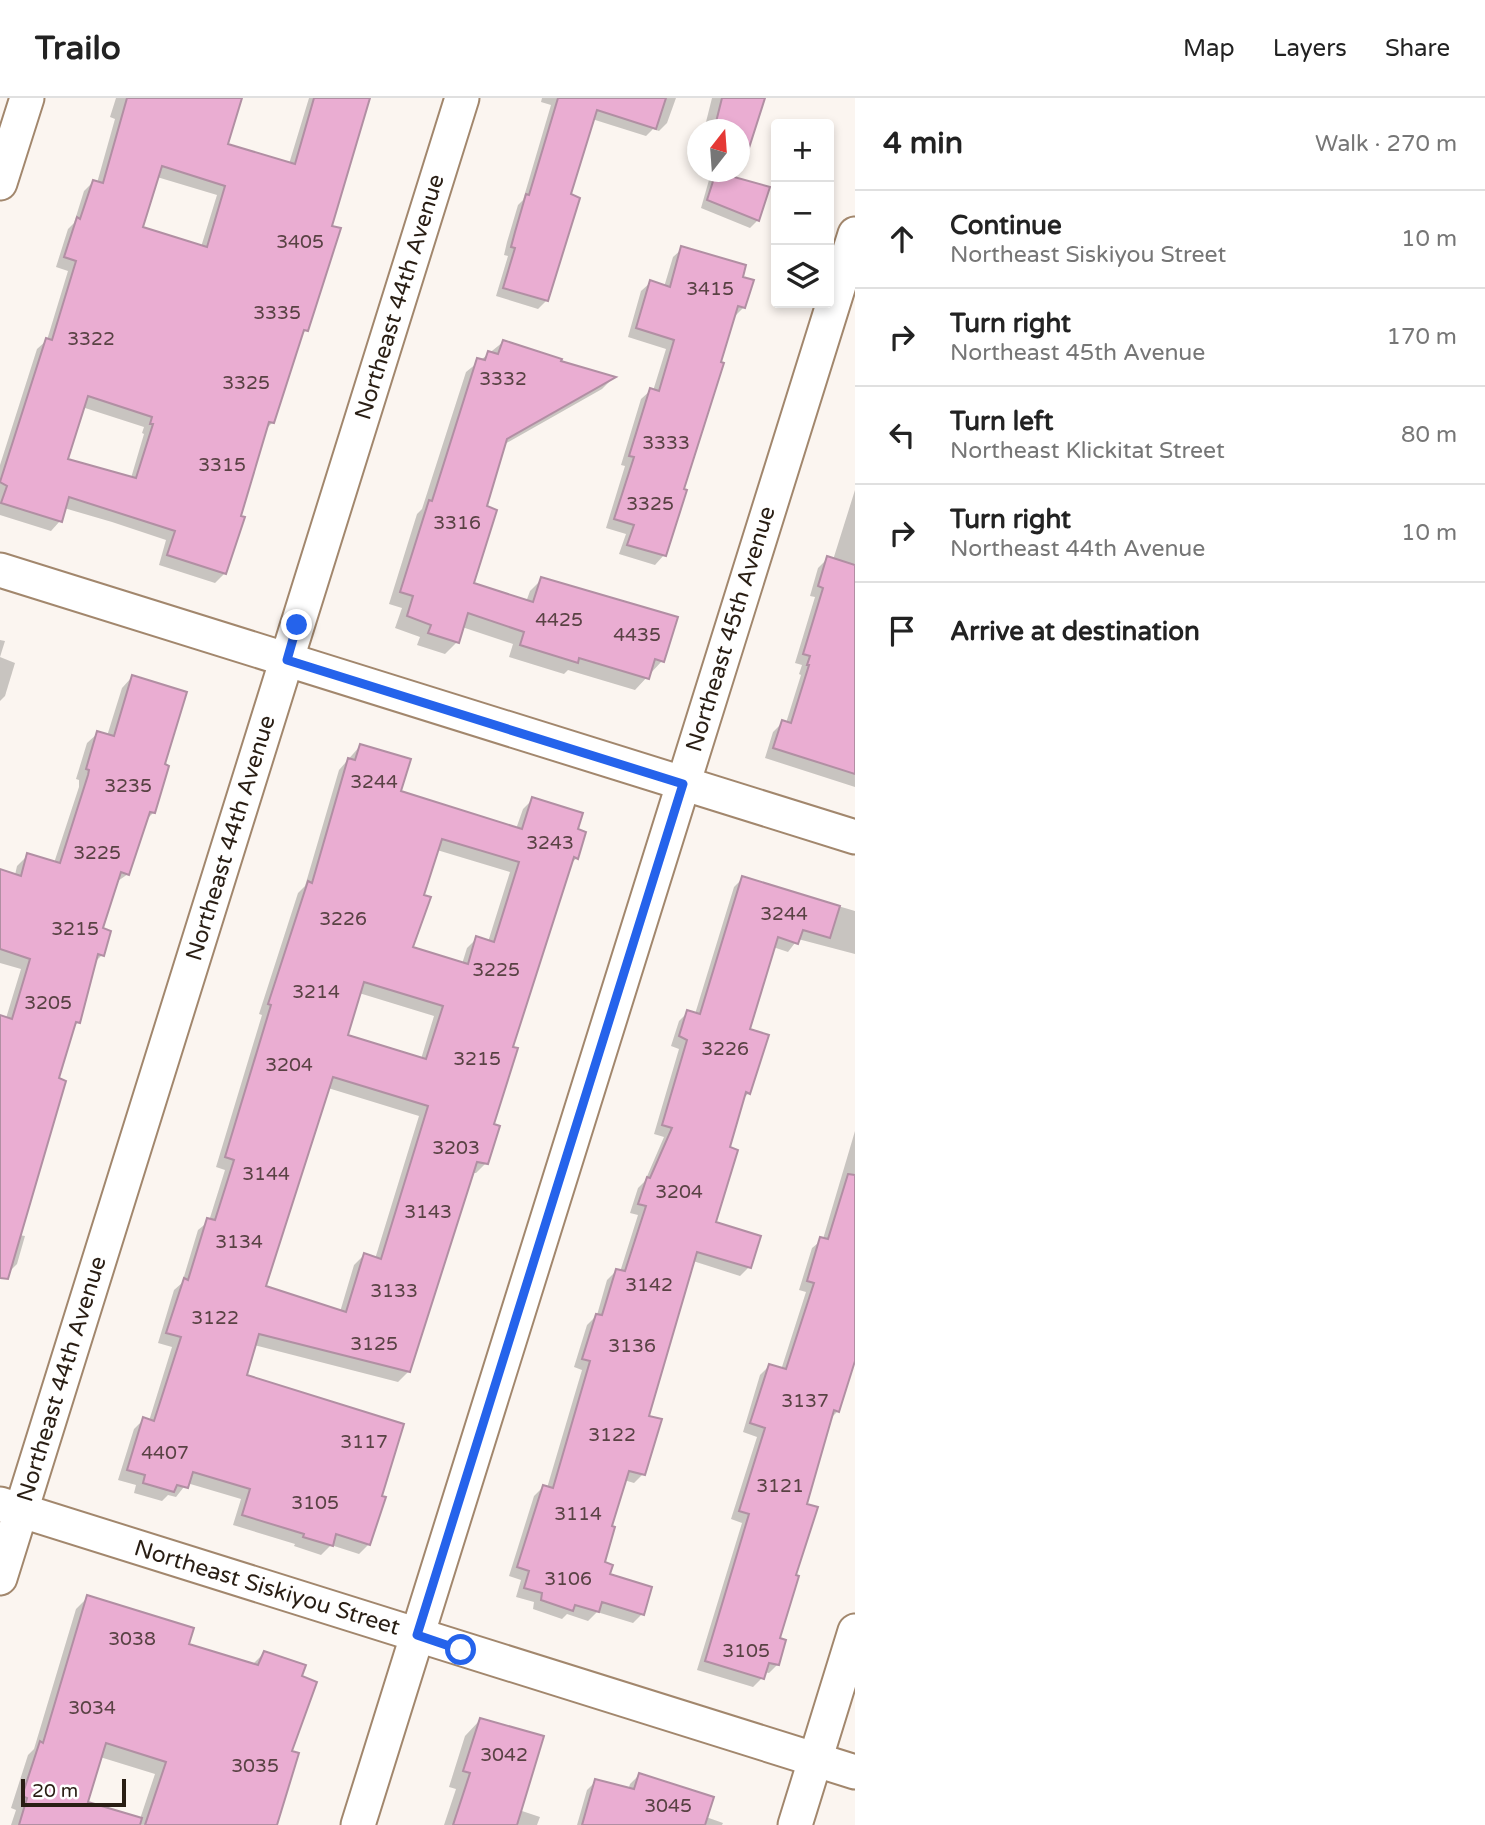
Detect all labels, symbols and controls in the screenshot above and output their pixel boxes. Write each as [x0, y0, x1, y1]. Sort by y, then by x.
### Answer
text: Trailo [35, 29, 121, 68]
text: Map [1183, 34, 1235, 63]
text: Layers [1273, 34, 1347, 63]
text: Share [1385, 34, 1450, 63]
north arrow [687, 119, 750, 182]
map controls [771, 119, 834, 308]
button: + [771, 119, 834, 182]
text: 4 min [883, 125, 963, 162]
text: Walk · 270 m [1315, 130, 1457, 158]
street label: Northeast 44th Avenue [349, 171, 451, 423]
button: − [771, 182, 834, 245]
text: Continue [950, 210, 1062, 241]
icon: ahead [883, 220, 921, 258]
text: 10 m [1401, 225, 1457, 253]
house number: 3405 [276, 231, 324, 253]
text: Northeast Siskiyou Street [950, 241, 1226, 269]
button: layers [771, 245, 834, 308]
house number: 3415 [686, 278, 734, 300]
house number: 3335 [253, 302, 301, 324]
text: Turn right [950, 308, 1071, 339]
icon: right [883, 318, 921, 356]
text: 170 m [1387, 323, 1457, 351]
house number: 3322 [67, 328, 115, 350]
text: Northeast 45th Avenue [950, 339, 1205, 367]
house number: 3332 [479, 368, 527, 390]
house number: 3325 [222, 372, 270, 394]
text: Turn left [950, 406, 1053, 437]
icon: left [883, 416, 921, 454]
text: 80 m [1401, 421, 1457, 449]
house number: 3333 [642, 432, 690, 454]
text: Northeast Klickitat Street [950, 437, 1225, 465]
house number: 3315 [198, 454, 246, 476]
house number: 3325 [626, 493, 674, 515]
street label: Northeast 45th Avenue [680, 503, 782, 755]
text: Turn right [950, 504, 1071, 535]
house number: 3316 [433, 512, 481, 534]
icon: right [883, 514, 921, 552]
text: 10 m [1401, 519, 1457, 547]
text: Northeast 44th Avenue [950, 535, 1205, 563]
route end [281, 609, 312, 640]
house number: 4425 [535, 609, 583, 631]
icon: arrive [883, 612, 921, 650]
text: Arrive at destination [950, 616, 1200, 647]
house number: 4435 [613, 624, 661, 646]
street label: Northeast 44th Avenue [180, 712, 282, 964]
house number: 3244 [350, 771, 398, 793]
house number: 3235 [104, 775, 152, 797]
house number: 3243 [526, 832, 574, 854]
house number: 3225 [73, 842, 121, 864]
house number: 3244 [760, 903, 808, 925]
house number: 3226 [319, 908, 367, 930]
house number: 3215 [51, 918, 99, 940]
house number: 3225 [472, 959, 520, 981]
house number: 3214 [292, 981, 340, 1003]
house number: 3205 [24, 992, 72, 1014]
house number: 3226 [701, 1038, 749, 1060]
house number: 3215 [453, 1048, 501, 1070]
house number: 3204 [265, 1054, 313, 1076]
house number: 3203 [432, 1137, 480, 1159]
house number: 3144 [242, 1163, 290, 1185]
house number: 3204 [655, 1181, 703, 1203]
house number: 3143 [404, 1201, 452, 1223]
house number: 3134 [215, 1231, 263, 1253]
street label: Northeast 44th Avenue [11, 1253, 113, 1505]
house number: 3142 [625, 1274, 673, 1296]
house number: 3133 [370, 1280, 418, 1302]
house number: 3122 [191, 1307, 239, 1329]
house number: 3125 [350, 1333, 398, 1355]
house number: 3136 [608, 1335, 656, 1357]
house number: 3137 [781, 1390, 829, 1412]
house number: 3122 [588, 1424, 636, 1446]
house number: 3117 [340, 1431, 388, 1453]
house number: 4407 [141, 1442, 189, 1464]
house number: 3121 [756, 1475, 804, 1497]
house number: 3105 [291, 1492, 339, 1514]
house number: 3114 [554, 1503, 602, 1525]
street label: Northeast Siskiyou Street [131, 1534, 403, 1642]
house number: 3106 [544, 1568, 592, 1590]
house number: 3038 [108, 1628, 156, 1650]
route start [445, 1634, 476, 1665]
house number: 3105 [722, 1640, 770, 1662]
house number: 3034 [68, 1697, 116, 1719]
house number: 3042 [480, 1744, 528, 1766]
house number: 3035 [231, 1755, 279, 1777]
scale bar [21, 1776, 126, 1808]
text: 20 m [32, 1780, 78, 1802]
house number: 3045 [644, 1795, 692, 1817]

